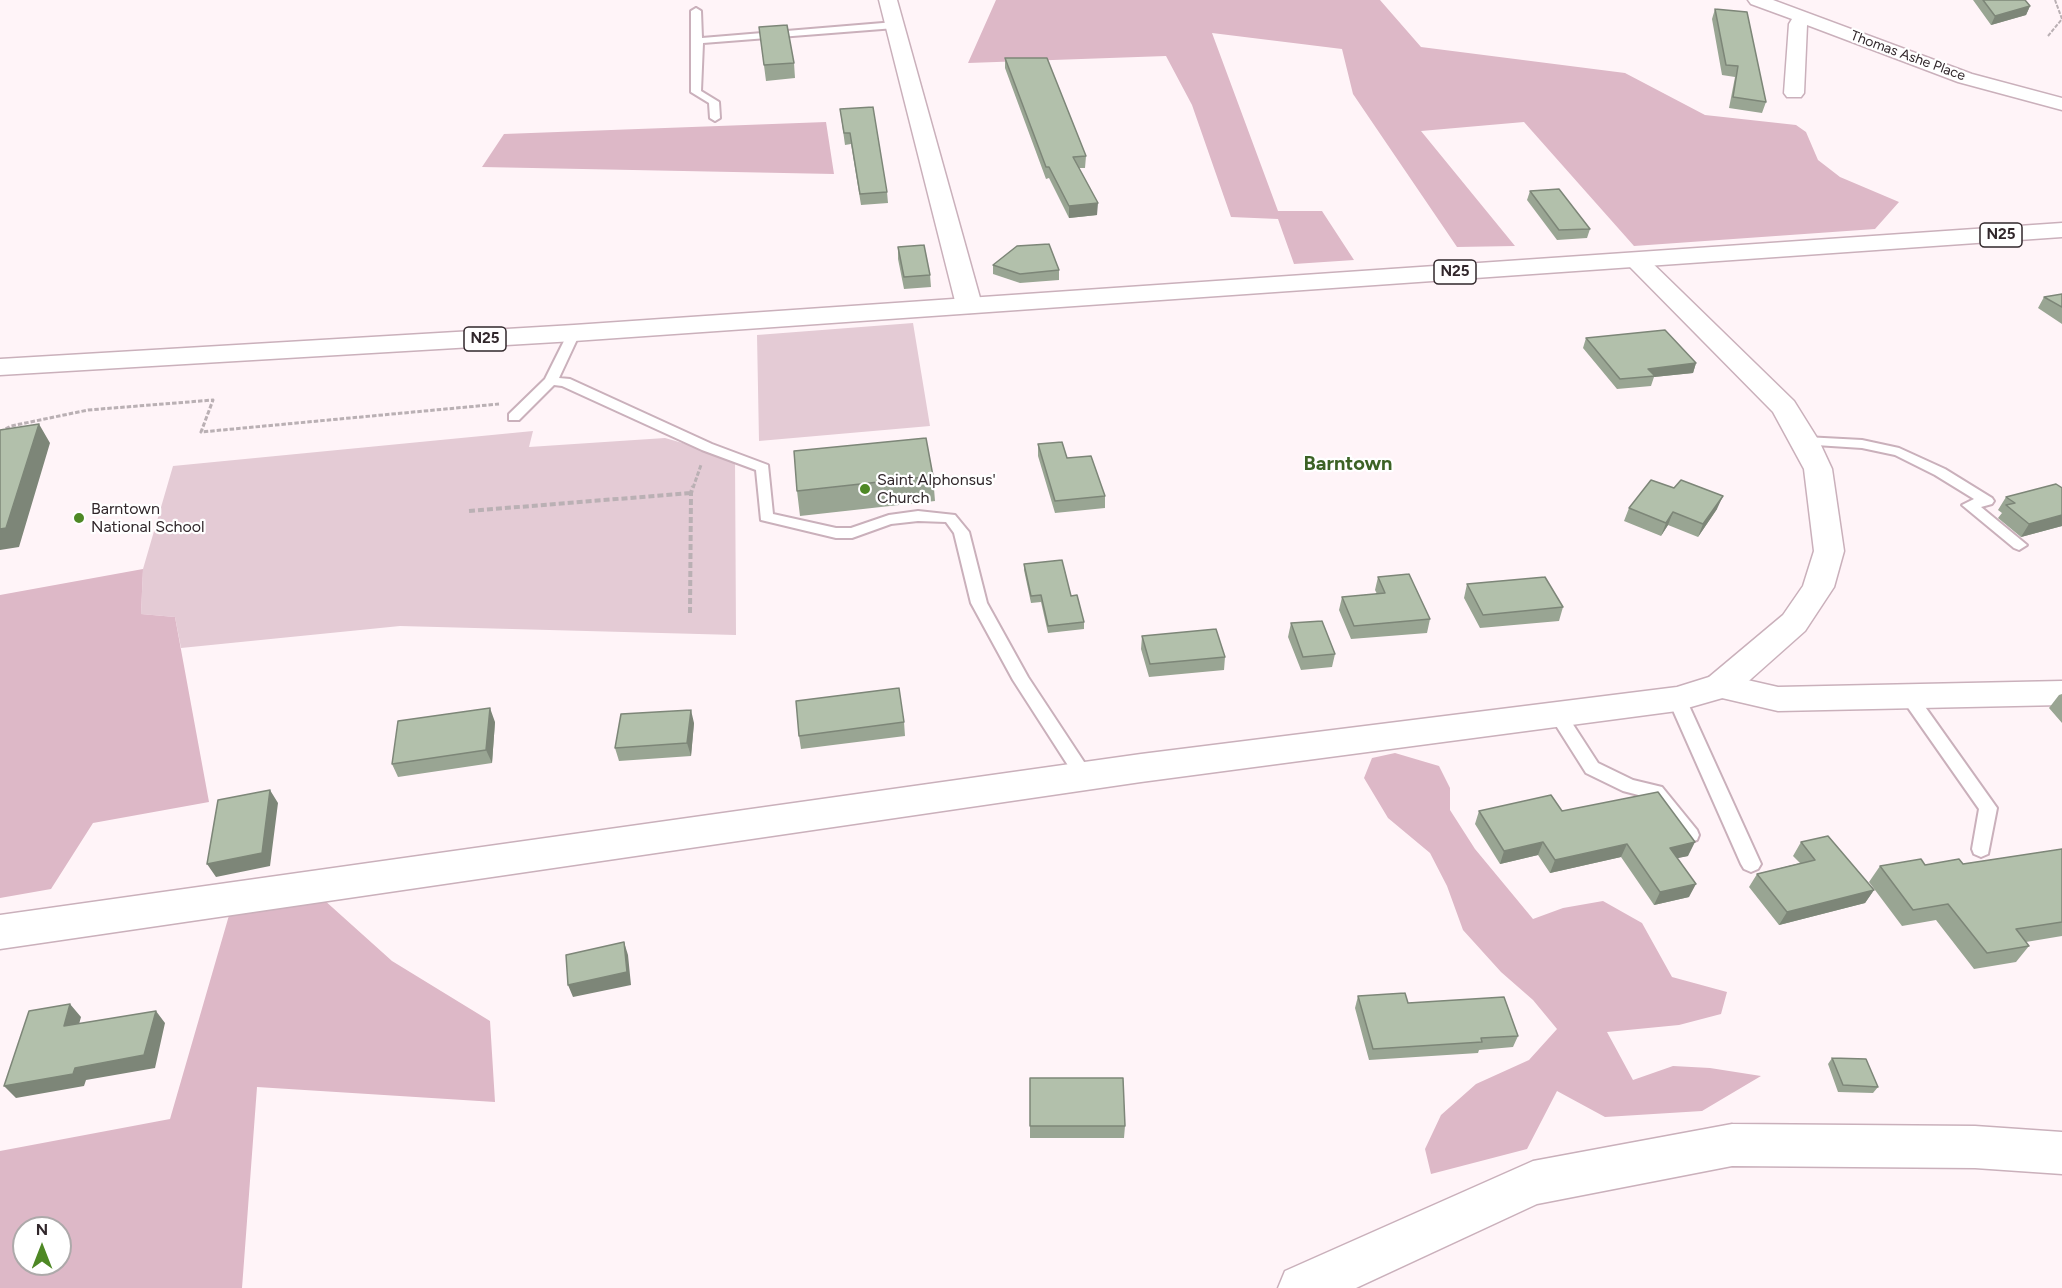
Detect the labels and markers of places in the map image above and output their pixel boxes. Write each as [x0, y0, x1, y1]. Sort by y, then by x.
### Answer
place label: Saint Alphonsus' Church [877, 470, 996, 508]
marker: Saint Alphonsus' Church [858, 482, 872, 496]
place label: Barntown National School [91, 499, 205, 537]
marker: Barntown National School [72, 511, 86, 525]

